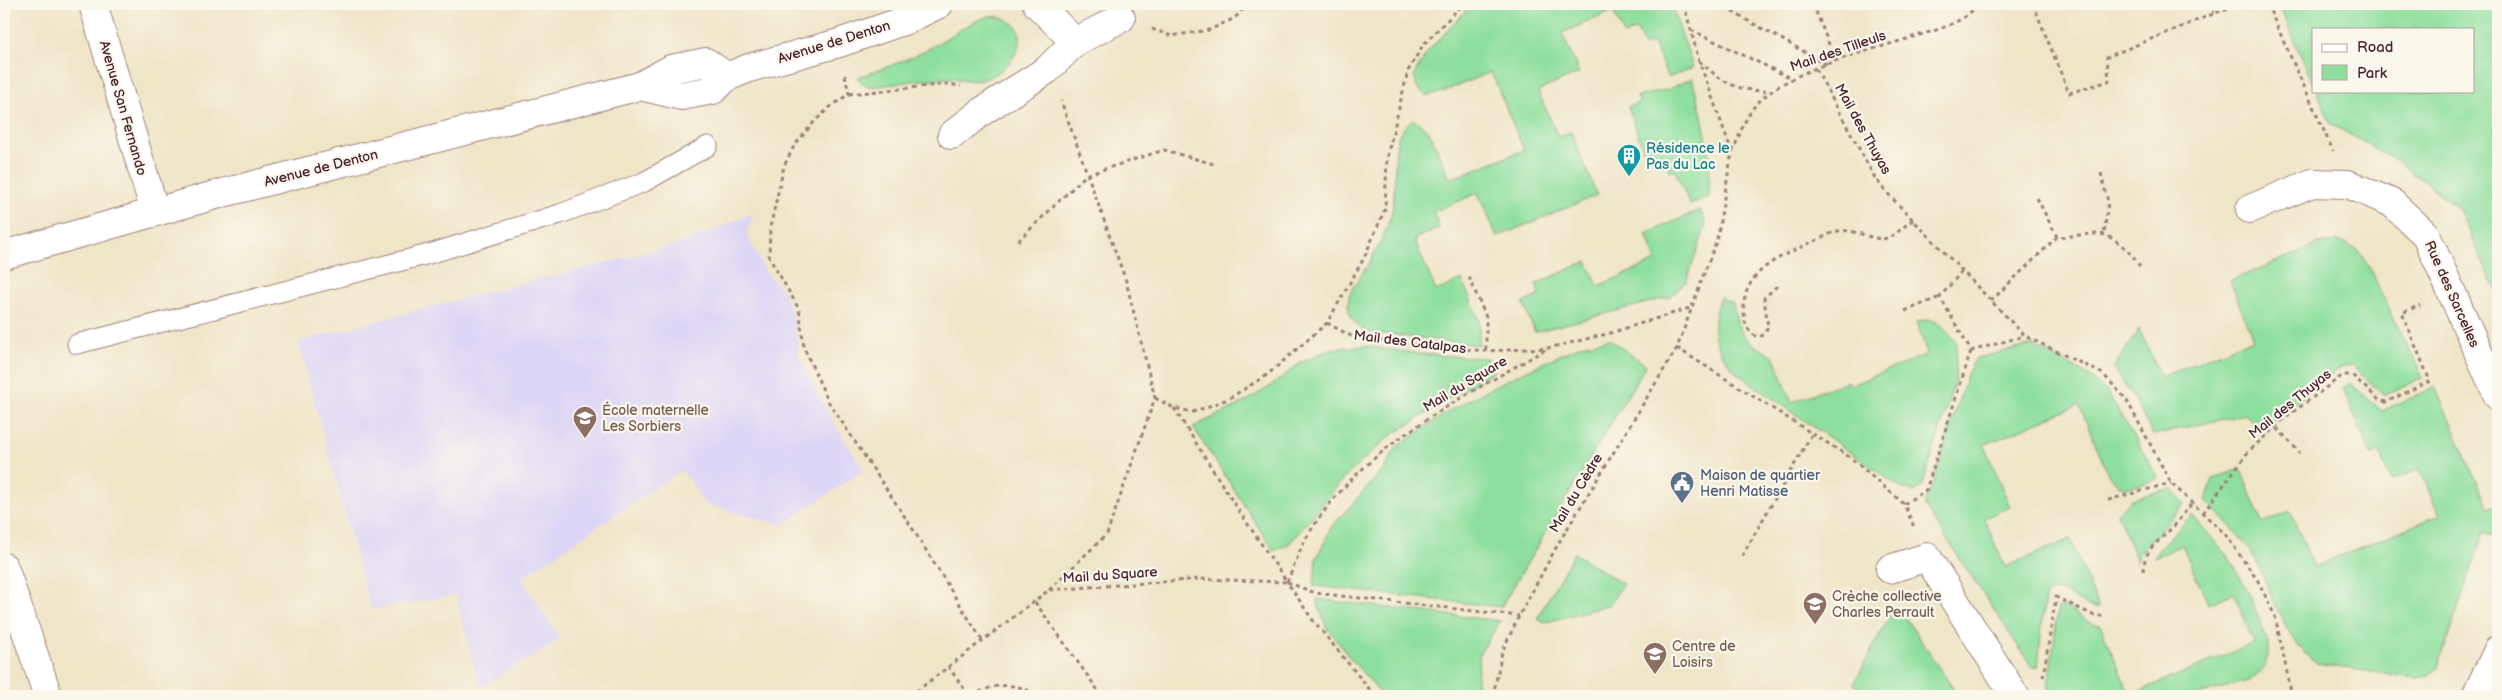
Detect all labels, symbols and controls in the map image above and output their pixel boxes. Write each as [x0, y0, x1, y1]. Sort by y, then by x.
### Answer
street label: Avenue de Denton [776, 17, 892, 67]
street label: Mail des Tilleuls [1788, 27, 1888, 75]
legend [2312, 28, 2474, 92]
text: Road [2357, 38, 2393, 57]
street label: Avenue San Fernando [96, 39, 150, 177]
text: Park [2357, 64, 2388, 83]
street label: Mail des Thuyas [1831, 81, 1895, 177]
place label: Résidence le Pas du Lac [1646, 140, 1730, 173]
building icon: Résidence le Pas du Lac [1616, 143, 1642, 177]
street label: Avenue de Denton [262, 146, 380, 190]
street label: Rue des Sarcelles [2421, 238, 2483, 350]
street label: Mail des Catalpas [1353, 327, 1467, 357]
street label: Mail du Square [1420, 352, 1510, 416]
street label: Mail des Thuyas [2245, 366, 2335, 442]
place label: École maternelle Les Sorbiers [602, 401, 709, 435]
school or university icon: École maternelle Les Sorbiers [572, 405, 598, 439]
street label: Mail du Cèdre [1546, 450, 1606, 536]
place label: Maison de quartier Henri Matisse [1700, 467, 1821, 500]
public building icon: Maison de quartier Henri Matisse [1669, 470, 1695, 504]
street label: Mail du Square [1062, 563, 1158, 587]
place label: Crèche collective Charles Perrault [1832, 588, 1942, 621]
school or university icon: Crèche collective Charles Perrault [1802, 591, 1828, 625]
place label: Centre de Loisirs [1672, 638, 1736, 671]
school or university icon: Centre de Loisirs [1642, 641, 1668, 675]

